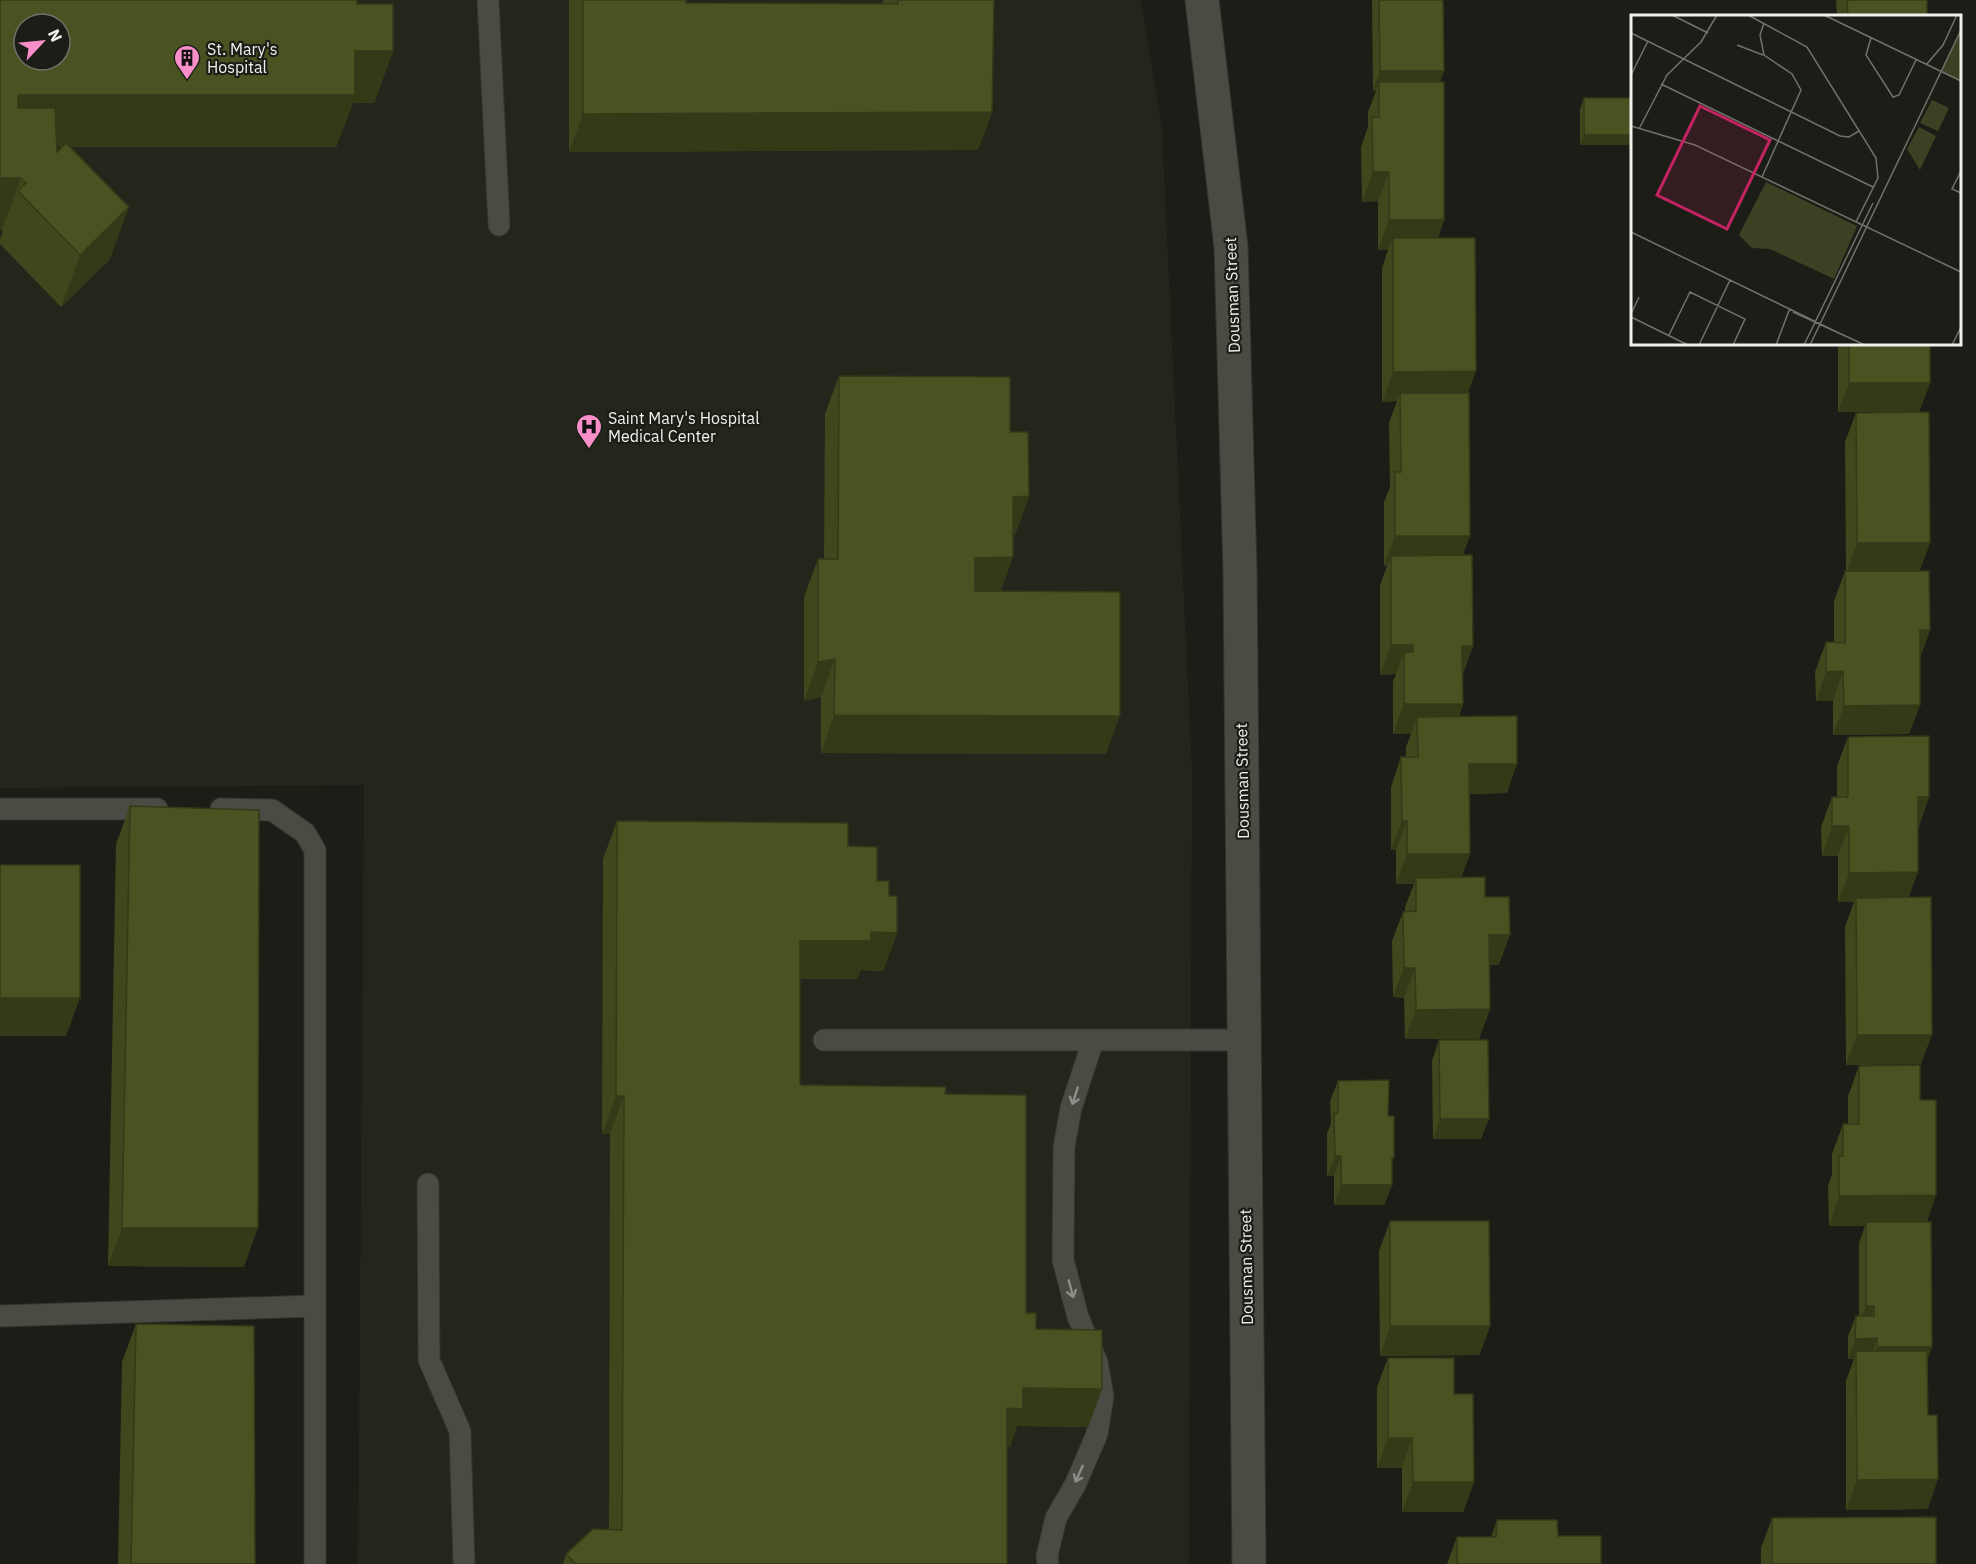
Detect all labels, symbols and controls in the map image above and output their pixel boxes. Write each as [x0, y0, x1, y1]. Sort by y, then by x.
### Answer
north arrow [12, 12, 72, 72]
inset map [1631, 15, 1961, 345]
text: N [44, 26, 67, 45]
place label: St. Mary's Hospital [207, 39, 278, 77]
building icon: St. Mary's Hospital [172, 43, 202, 81]
street label: Dousman Street [1220, 237, 1244, 353]
place label: Saint Mary's Hospital Medical Center [608, 408, 760, 446]
hospital icon: Saint Mary's Hospital Medical Center [574, 412, 604, 450]
street label: Dousman Street [1231, 723, 1253, 839]
one-way arrow [1069, 1086, 1080, 1105]
street label: Dousman Street [1235, 1209, 1257, 1325]
one-way arrow [1065, 1279, 1077, 1298]
one-way arrow [1073, 1465, 1084, 1483]

